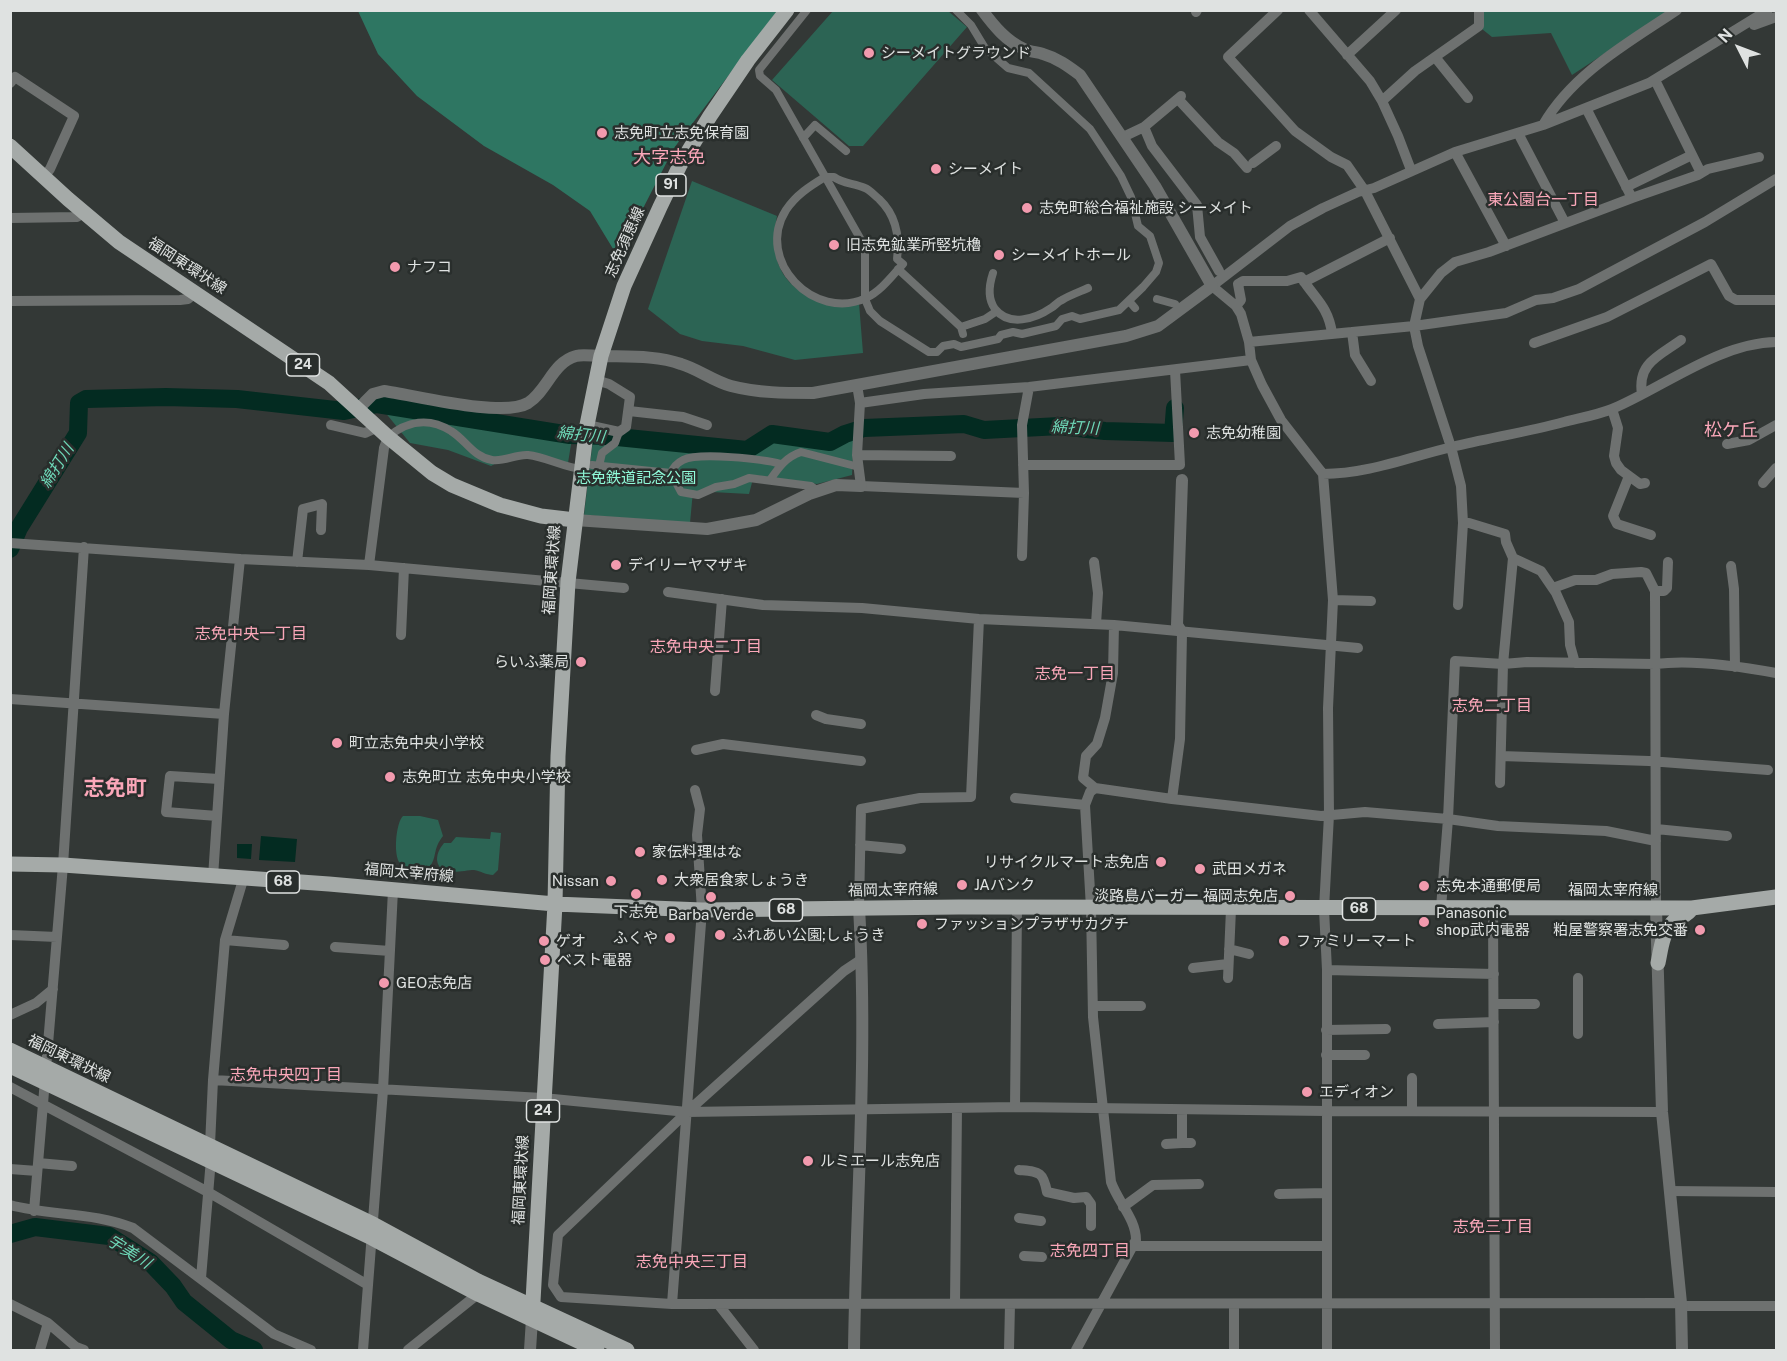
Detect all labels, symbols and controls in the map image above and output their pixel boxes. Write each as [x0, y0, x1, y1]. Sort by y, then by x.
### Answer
north arrow [1709, 18, 1769, 78]
text: N [1714, 25, 1736, 47]
place label: シーメイトグラウンド [881, 44, 1031, 62]
marker: シーメイトグラウンド [862, 46, 876, 60]
place label: 志免町立志免保育園 [614, 124, 749, 142]
marker: 志免町立志免保育園 [595, 126, 609, 140]
district label: 大字志免 [633, 146, 705, 168]
place label: シーメイト [948, 160, 1023, 178]
marker: シーメイト [929, 162, 943, 176]
road number: 91 [656, 174, 686, 196]
district label: 東公園台一丁目 [1487, 190, 1599, 210]
place label: 志免町総合福祉施設 シーメイト [1039, 199, 1253, 217]
marker: 志免町総合福祉施設 シーメイト [1020, 201, 1034, 215]
street label: 志免須恵線 [602, 204, 648, 280]
street label: 福岡東環状線 [144, 234, 230, 298]
place label: 旧志免鉱業所竪坑櫓 [846, 236, 981, 254]
marker: 旧志免鉱業所竪坑櫓 [827, 238, 841, 252]
place label: シーメイトホール [1011, 246, 1131, 264]
marker: シーメイトホール [992, 248, 1006, 262]
place label: ナフコ [407, 258, 452, 276]
marker: ナフコ [388, 260, 402, 274]
road number: 24 [286, 354, 320, 376]
water label: 綿打川 [1051, 418, 1099, 438]
district label: 松ケ丘 [1704, 419, 1758, 441]
water label: 綿打川 [556, 423, 606, 447]
place label: 志免幼稚園 [1206, 424, 1281, 442]
marker: 志免幼稚園 [1187, 426, 1201, 440]
water label: 綿打川 [36, 441, 78, 491]
park label: 志免鉄道記念公園 [576, 469, 696, 487]
street label: 福岡東環状線 [540, 524, 564, 616]
place label: デイリーヤマザキ [628, 556, 748, 574]
marker: デイリーヤマザキ [609, 558, 623, 572]
district label: 志免中央一丁目 [195, 624, 307, 644]
district label: 志免中央二丁目 [650, 637, 762, 657]
place label: らいふ薬局 [494, 653, 569, 671]
marker: らいふ薬局 [574, 655, 588, 669]
district label: 志免一丁目 [1035, 664, 1115, 684]
district label: 志免二丁目 [1452, 696, 1532, 716]
place label: 町立志免中央小学校 [349, 734, 484, 752]
marker: 町立志免中央小学校 [330, 736, 344, 750]
place label: 志免町立 志免中央小学校 [402, 768, 571, 786]
marker: 志免町立 志免中央小学校 [383, 770, 397, 784]
district label: 志免町 [84, 776, 146, 802]
place label: 家伝料理はな [652, 843, 742, 861]
marker: 家伝料理はな [633, 845, 647, 859]
place label: リサイクルマート志免店 [984, 853, 1149, 871]
marker: リサイクルマート志免店 [1154, 855, 1168, 869]
street label: 福岡太宰府線 [363, 860, 455, 886]
place label: 武田メガネ [1212, 860, 1287, 878]
marker: 武田メガネ [1193, 862, 1207, 876]
road number: 68 [266, 871, 300, 893]
place label: 大衆居食家しょうき [674, 871, 809, 889]
place label: Nissan [552, 872, 599, 890]
marker: 大衆居食家しょうき [655, 873, 669, 887]
marker: Nissan [604, 874, 618, 888]
place label: JAバンク [974, 876, 1035, 894]
place label: 志免本通郵便局 [1436, 877, 1541, 895]
marker: JAバンク [955, 878, 969, 892]
marker: 志免本通郵便局 [1417, 879, 1431, 893]
street label: 福岡太宰府線 [848, 880, 938, 900]
street label: 福岡太宰府線 [1568, 881, 1658, 899]
marker: 下志免 [629, 887, 643, 901]
place label: 淡路島バーガー 福岡志免店 [1094, 887, 1278, 905]
marker: 淡路島バーガー 福岡志免店 [1283, 889, 1297, 903]
marker: Barba Verde [704, 890, 718, 904]
road number: 68 [1342, 898, 1376, 920]
road number: 68 [770, 899, 802, 921]
place label: 下志免 [614, 903, 658, 921]
place label: Panasonic shop武内電器 [1436, 904, 1530, 939]
place label: Barba Verde [668, 906, 754, 924]
place label: ファッションプラザサカグチ [934, 915, 1129, 933]
marker: Panasonic shop武内電器 [1417, 915, 1431, 929]
marker: ファッションプラザサカグチ [915, 917, 929, 931]
place label: 粕屋警察署志免交番 [1553, 921, 1688, 939]
marker: 粕屋警察署志免交番 [1693, 923, 1707, 937]
place label: ふれあい公園;しょうき [732, 926, 886, 944]
marker: ふれあい公園;しょうき [713, 928, 727, 942]
place label: ふくや [613, 929, 658, 947]
marker: ふくや [663, 931, 677, 945]
place label: ゲオ [556, 932, 586, 950]
place label: ファミリーマート [1296, 932, 1416, 950]
marker: ゲオ [537, 934, 551, 948]
marker: ファミリーマート [1277, 934, 1291, 948]
place label: ベスト電器 [557, 951, 632, 969]
marker: ベスト電器 [538, 953, 552, 967]
place label: GEO志免店 [396, 974, 472, 992]
marker: GEO志免店 [377, 976, 391, 990]
street label: 福岡東環状線 [25, 1031, 113, 1087]
district label: 志免中央四丁目 [230, 1065, 342, 1085]
place label: エディオン [1319, 1083, 1394, 1101]
marker: エディオン [1300, 1085, 1314, 1099]
road number: 24 [526, 1100, 560, 1122]
street label: 福岡東環状線 [510, 1135, 532, 1225]
place label: ルミエール志免店 [820, 1152, 940, 1170]
marker: ルミエール志免店 [801, 1154, 815, 1168]
district label: 志免三丁目 [1453, 1217, 1533, 1237]
water label: 宇美川 [104, 1231, 154, 1273]
district label: 志免四丁目 [1050, 1241, 1130, 1261]
district label: 志免中央三丁目 [636, 1252, 748, 1272]

